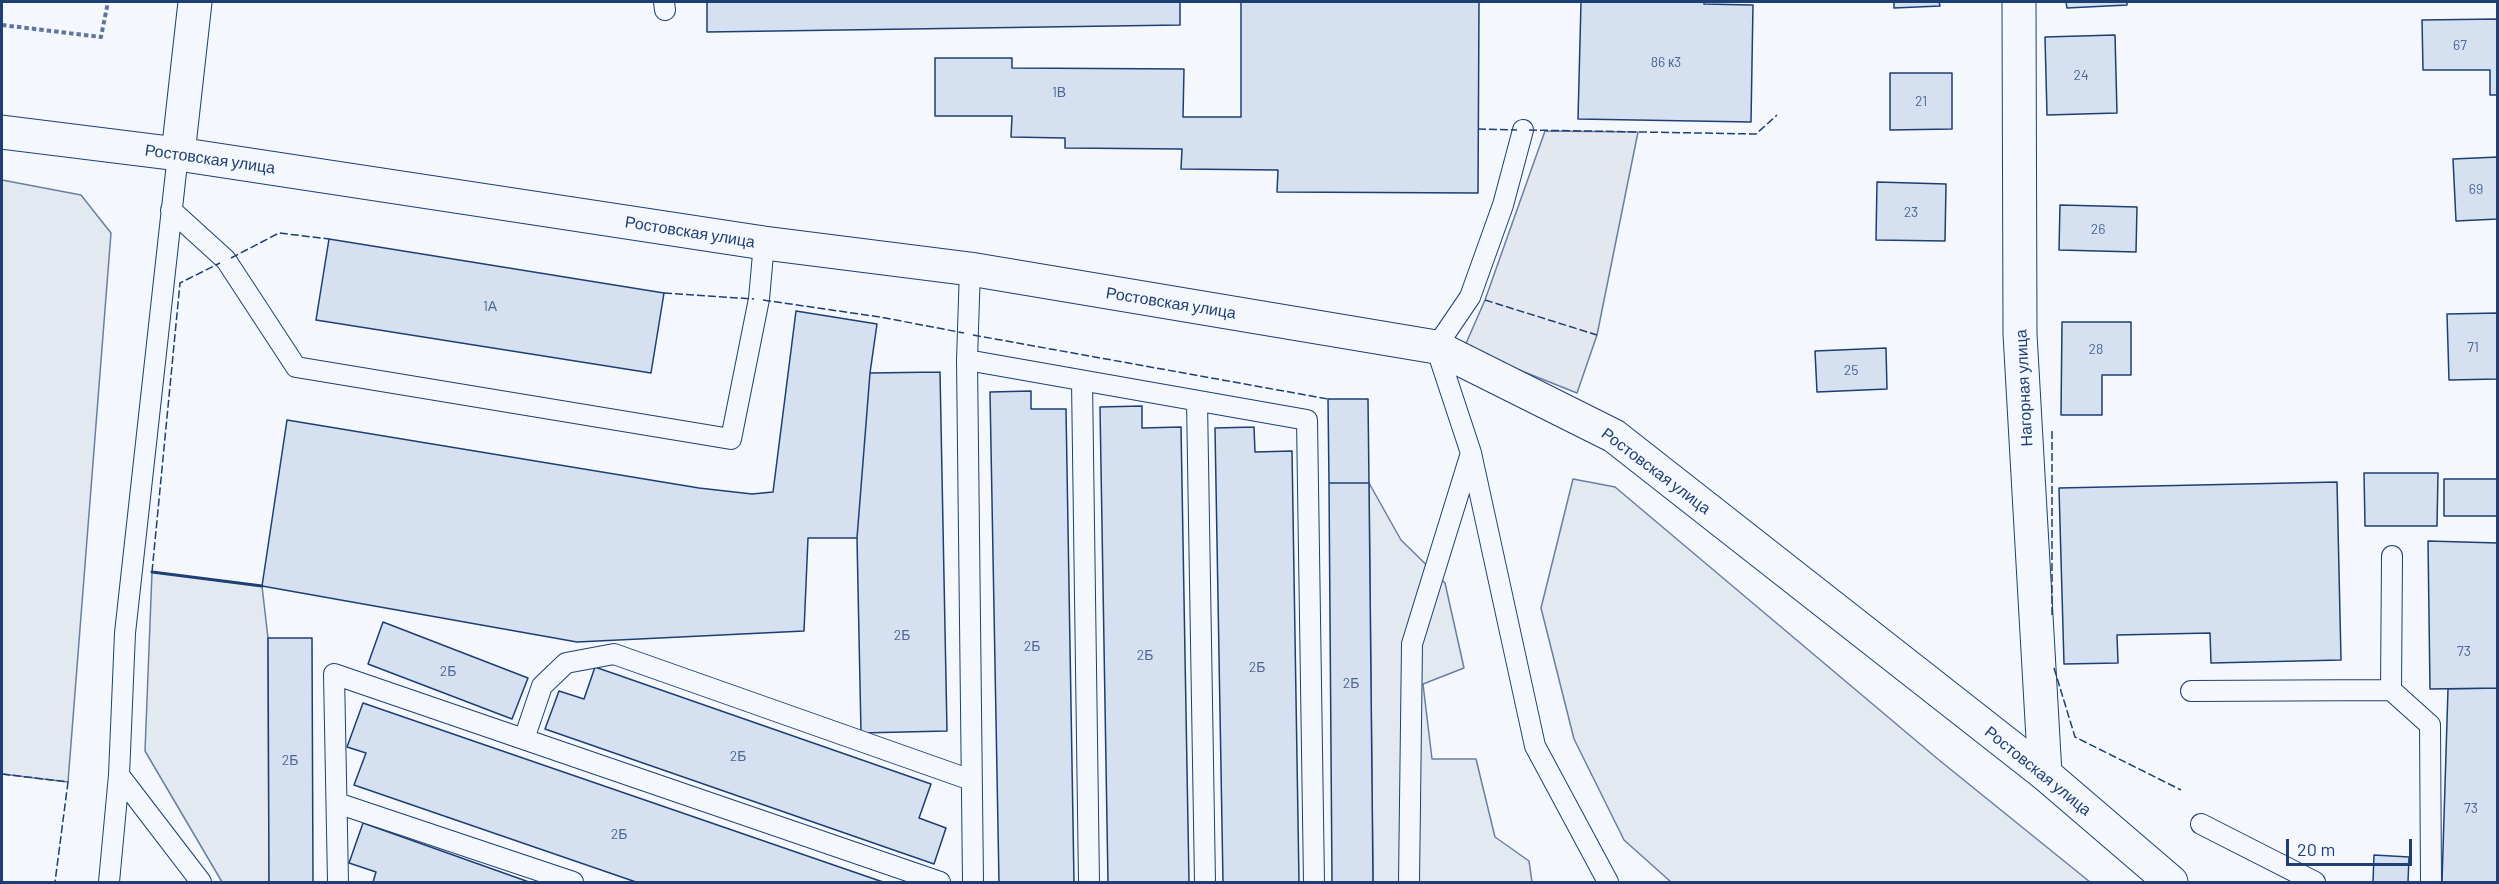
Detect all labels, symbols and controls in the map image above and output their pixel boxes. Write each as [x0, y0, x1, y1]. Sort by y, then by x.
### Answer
house number: 67 [2453, 37, 2467, 53]
house number: 86 к3 [1651, 54, 1681, 70]
house number: 24 [2073, 67, 2089, 83]
house number: 1В [1052, 84, 1066, 100]
house number: 21 [1915, 93, 1927, 109]
street label: Ростовская улица [144, 140, 276, 178]
house number: 69 [2469, 181, 2483, 197]
house number: 23 [1904, 204, 1918, 220]
street label: Ростовская улица [624, 212, 756, 252]
house number: 26 [2091, 221, 2105, 237]
street label: Ростовская улица [1105, 283, 1237, 323]
house number: 1А [483, 298, 497, 314]
street label: Нагорная улица [2011, 329, 2037, 447]
house number: 71 [2467, 339, 2479, 355]
house number: 28 [2089, 341, 2103, 357]
house number: 25 [1844, 362, 1858, 378]
street label: Ростовская улица [1598, 424, 1714, 518]
house number: 2Б [894, 627, 910, 643]
house number: 2Б [1024, 638, 1040, 654]
house number: 73 [2457, 643, 2471, 659]
house number: 2Б [1137, 647, 1153, 663]
house number: 2Б [1249, 659, 1265, 675]
house number: 2Б [440, 663, 456, 679]
house number: 2Б [1343, 675, 1359, 691]
street label: Ростовская улица [1981, 722, 2095, 820]
house number: 2Б [730, 748, 746, 764]
house number: 2Б [282, 752, 298, 768]
house number: 73 [2464, 800, 2478, 816]
house number: 2Б [611, 826, 627, 842]
scale bar [2289, 827, 2415, 865]
text: 20 m [2297, 838, 2335, 860]

